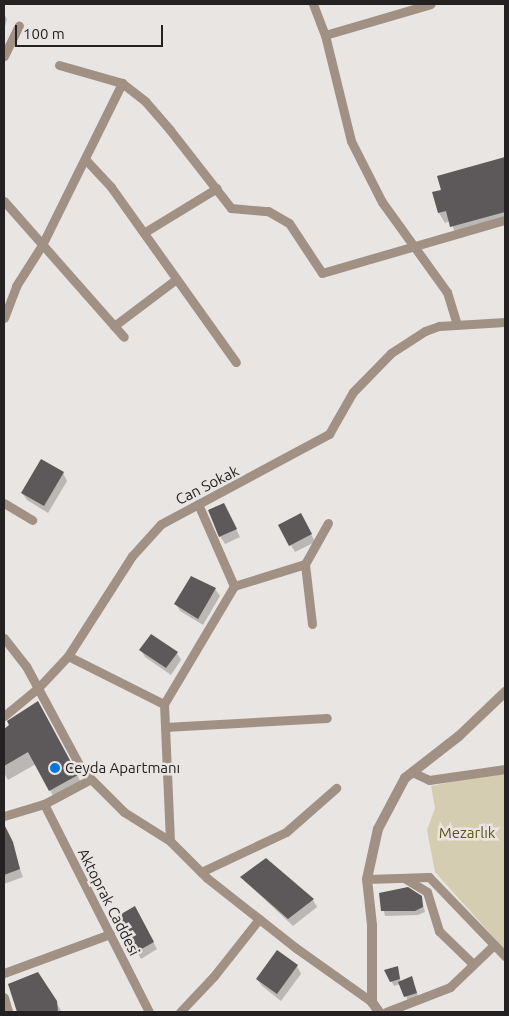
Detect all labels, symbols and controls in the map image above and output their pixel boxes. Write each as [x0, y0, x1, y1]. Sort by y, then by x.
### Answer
scale bar [18, 15, 165, 47]
text: 100 m [23, 25, 65, 42]
street label: Can Sokak [172, 461, 242, 509]
place label: Ceyda Apartmanı [65, 759, 180, 777]
marker: Ceyda Apartmanı [49, 762, 61, 774]
park label: Mezarlık [439, 824, 495, 842]
street label: Aktoprak Caddesi [74, 845, 144, 959]

